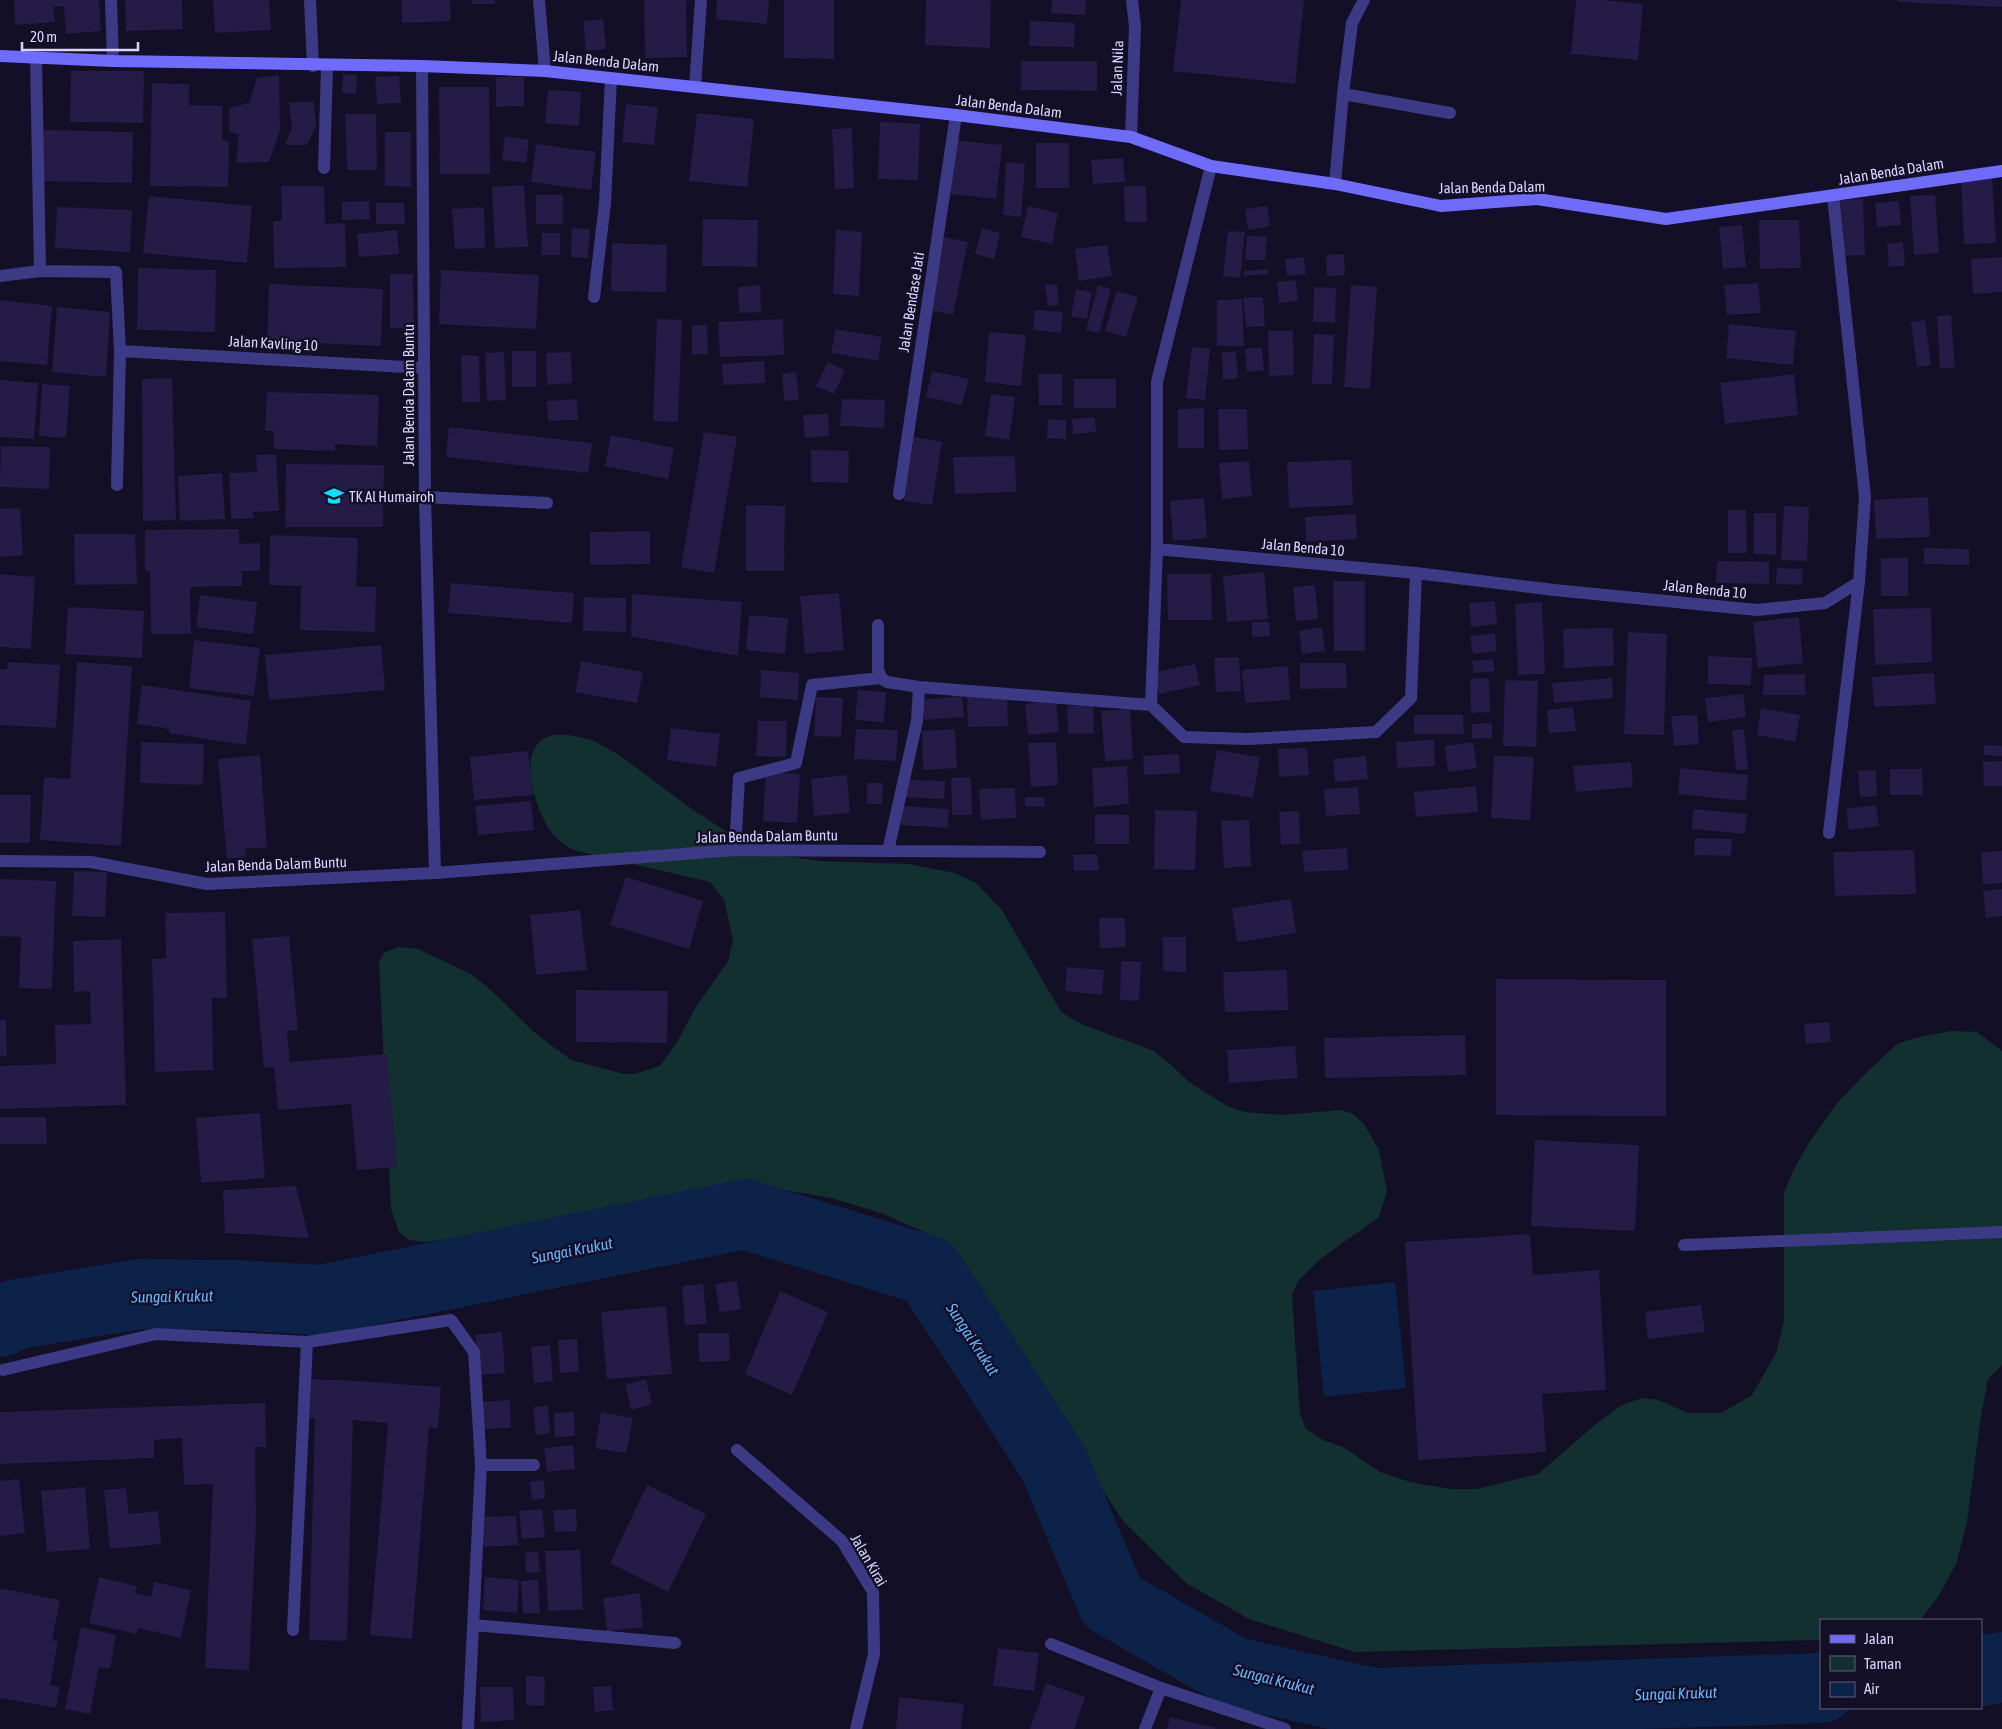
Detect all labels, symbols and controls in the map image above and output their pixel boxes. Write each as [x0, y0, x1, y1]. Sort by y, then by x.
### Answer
scale bar [22, 20, 139, 52]
text: 20 m [30, 28, 57, 45]
street label: Jalan Nila [1108, 40, 1126, 96]
street label: Jalan Benda Dalam [552, 47, 660, 75]
street label: Jalan Benda Dalam [955, 91, 1063, 121]
street label: Jalan Benda Dalam [1837, 154, 1945, 188]
street label: Jalan Benda Dalam [1439, 178, 1545, 196]
street label: Jalan Bendase Jati [895, 251, 927, 353]
street label: Jalan Benda Dalam Buntu [400, 324, 417, 466]
street label: Jalan Kavling 10 [228, 332, 318, 354]
school or university icon: TK Al Humairoh [323, 485, 345, 507]
place label: TK Al Humairoh [349, 488, 434, 505]
street label: Jalan Benda 10 [1261, 535, 1345, 559]
street label: Jalan Benda 10 [1663, 576, 1747, 602]
street label: Jalan Benda Dalam Buntu [696, 826, 838, 846]
street label: Jalan Benda Dalam Buntu [205, 853, 347, 875]
water label: Sungai Krukut [529, 1233, 615, 1268]
water label: Sungai Krukut [130, 1286, 214, 1307]
water label: Sungai Krukut [942, 1299, 1003, 1379]
street label: Jalan Kirai [847, 1531, 891, 1589]
legend [1820, 1619, 1982, 1709]
text: Jalan [1864, 1630, 1894, 1647]
text: Taman [1864, 1655, 1902, 1672]
water label: Sungai Krukut [1231, 1660, 1317, 1699]
text: Air [1864, 1680, 1880, 1697]
water label: Sungai Krukut [1634, 1683, 1718, 1704]

